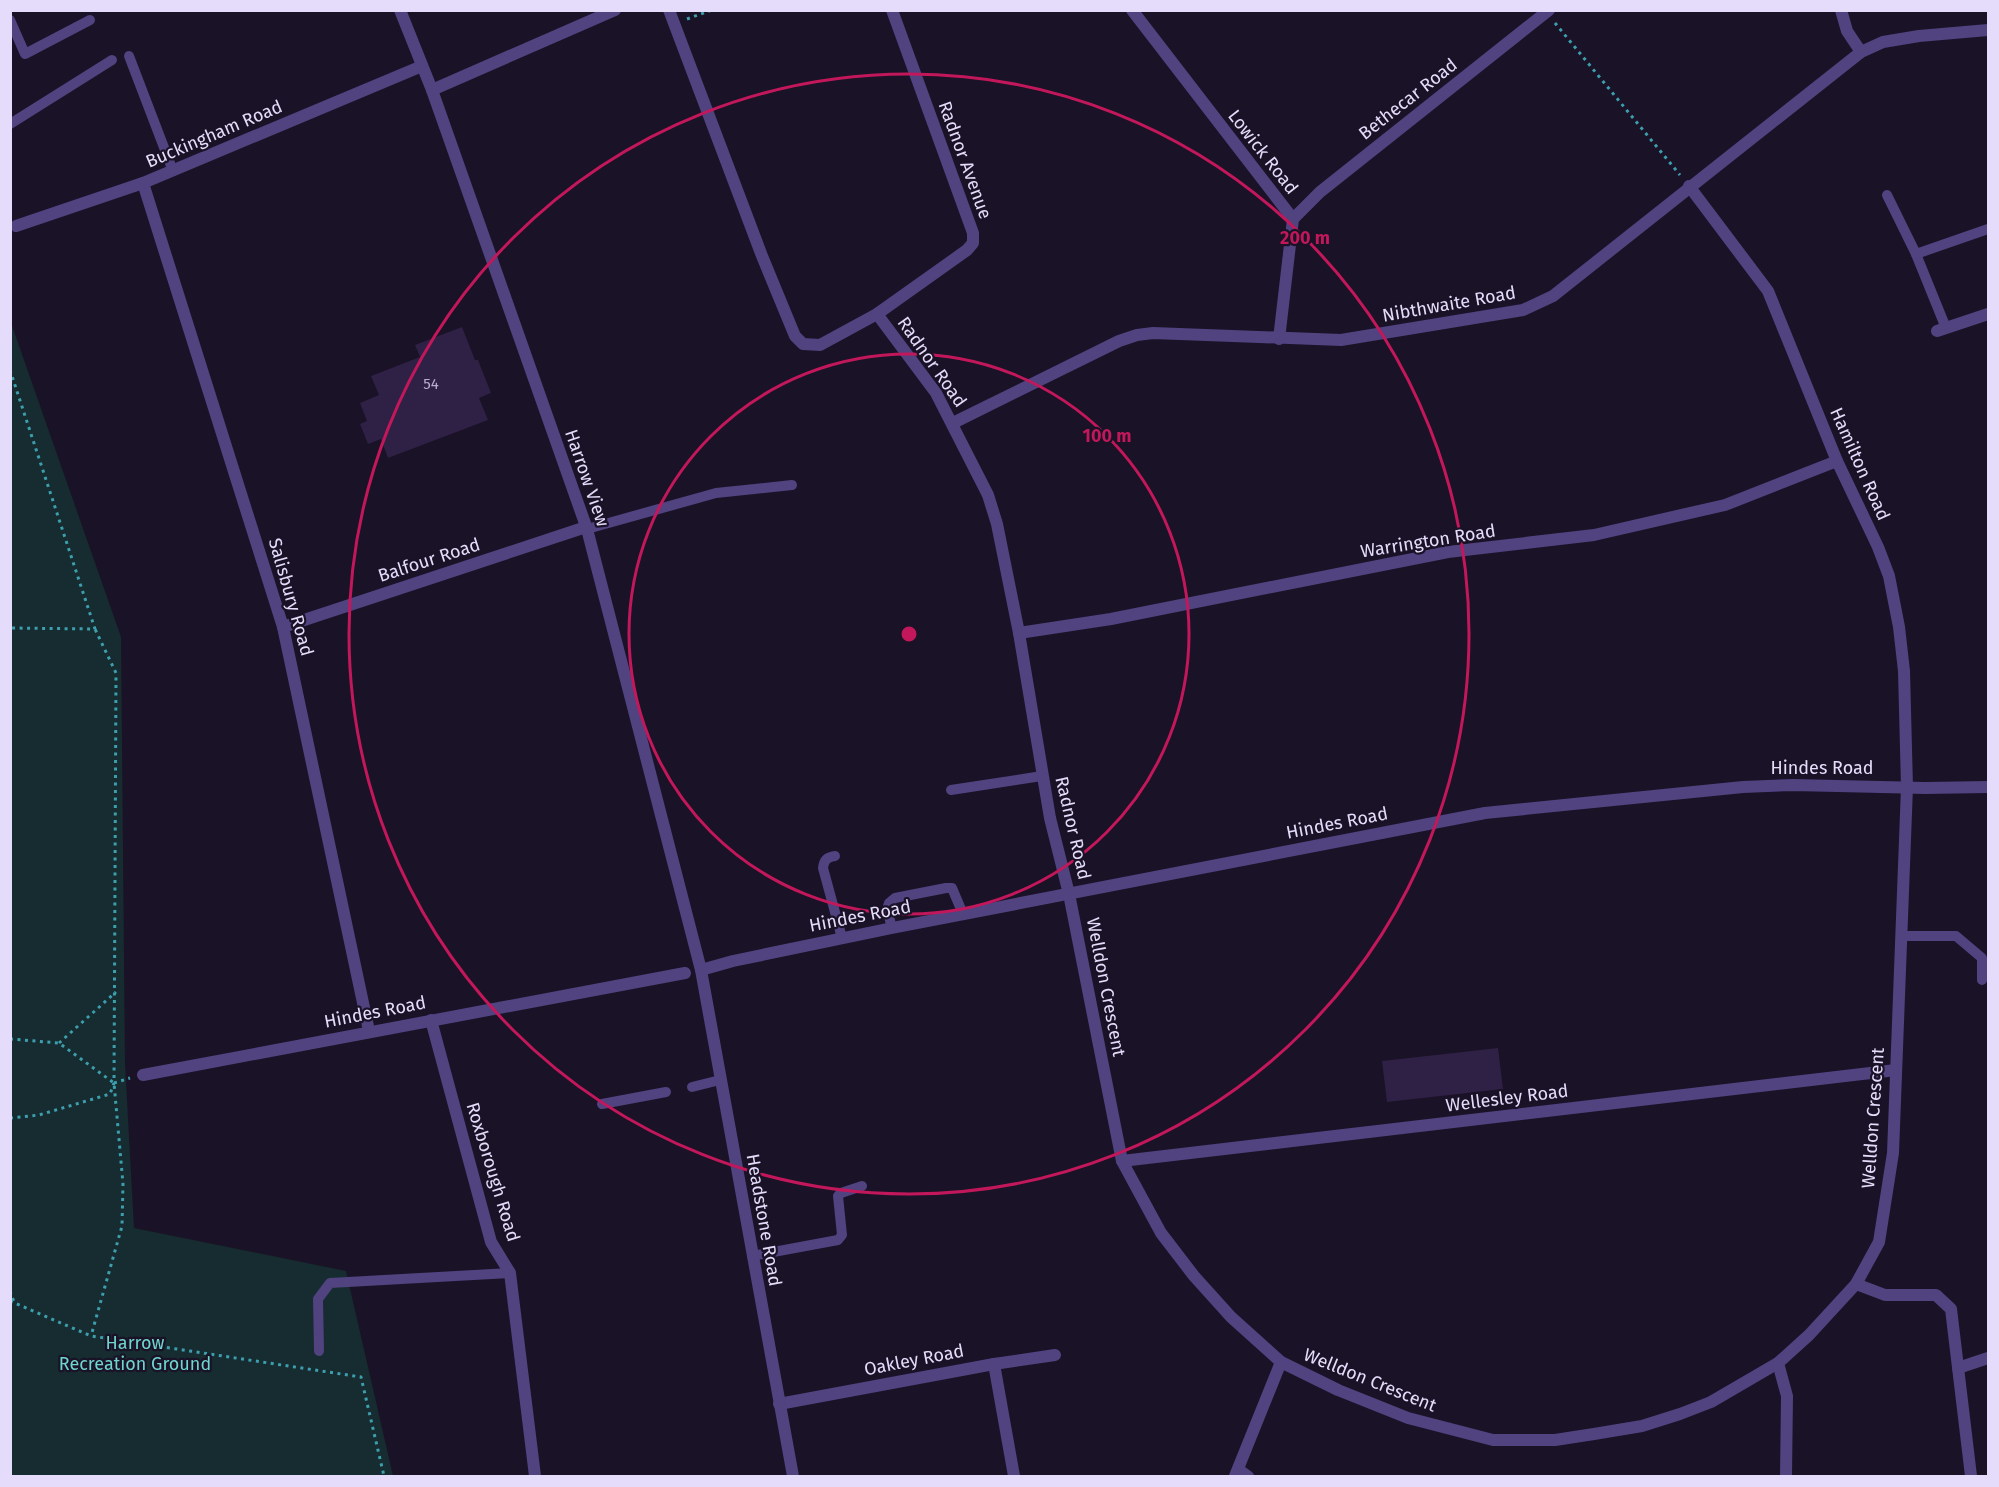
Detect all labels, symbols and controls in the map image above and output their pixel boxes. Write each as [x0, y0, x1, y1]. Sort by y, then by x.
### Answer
street label: Bethecar Road [1354, 54, 1462, 144]
street label: Buckingham Road [142, 95, 286, 173]
street label: Radnor Avenue [933, 98, 997, 222]
street label: Lowick Road [1223, 105, 1303, 199]
text: 200 m [1280, 227, 1330, 249]
street label: Nibthwaite Road [1381, 281, 1517, 327]
street label: Radnor Road [893, 312, 971, 412]
house number: 54 [423, 375, 439, 393]
street label: Hamilton Road [1825, 404, 1895, 524]
text: 100 m [1083, 425, 1131, 447]
street label: Harrow View [560, 426, 614, 530]
street label: Warrington Road [1359, 519, 1497, 563]
street label: Balfour Road [375, 533, 483, 587]
street label: Salisbury Road [264, 536, 318, 658]
centre of rings [899, 624, 919, 644]
street label: Hindes Road [1770, 757, 1874, 779]
street label: Radnor Road [1050, 774, 1096, 882]
street label: Hindes Road [1284, 802, 1390, 844]
street label: Hindes Road [807, 895, 913, 937]
street label: Welldon Crescent [1082, 916, 1130, 1059]
street label: Hindes Road [322, 991, 428, 1033]
street label: Welldon Crescent [1857, 1046, 1889, 1189]
street label: Wellesley Road [1445, 1080, 1569, 1116]
street label: Roxborough Road [461, 1100, 525, 1244]
street label: Headstone Road [742, 1152, 786, 1288]
park label: Harrow Recreation Ground [59, 1332, 211, 1375]
street label: Oakley Road [862, 1340, 966, 1380]
street label: Welldon Crescent [1300, 1343, 1440, 1417]

